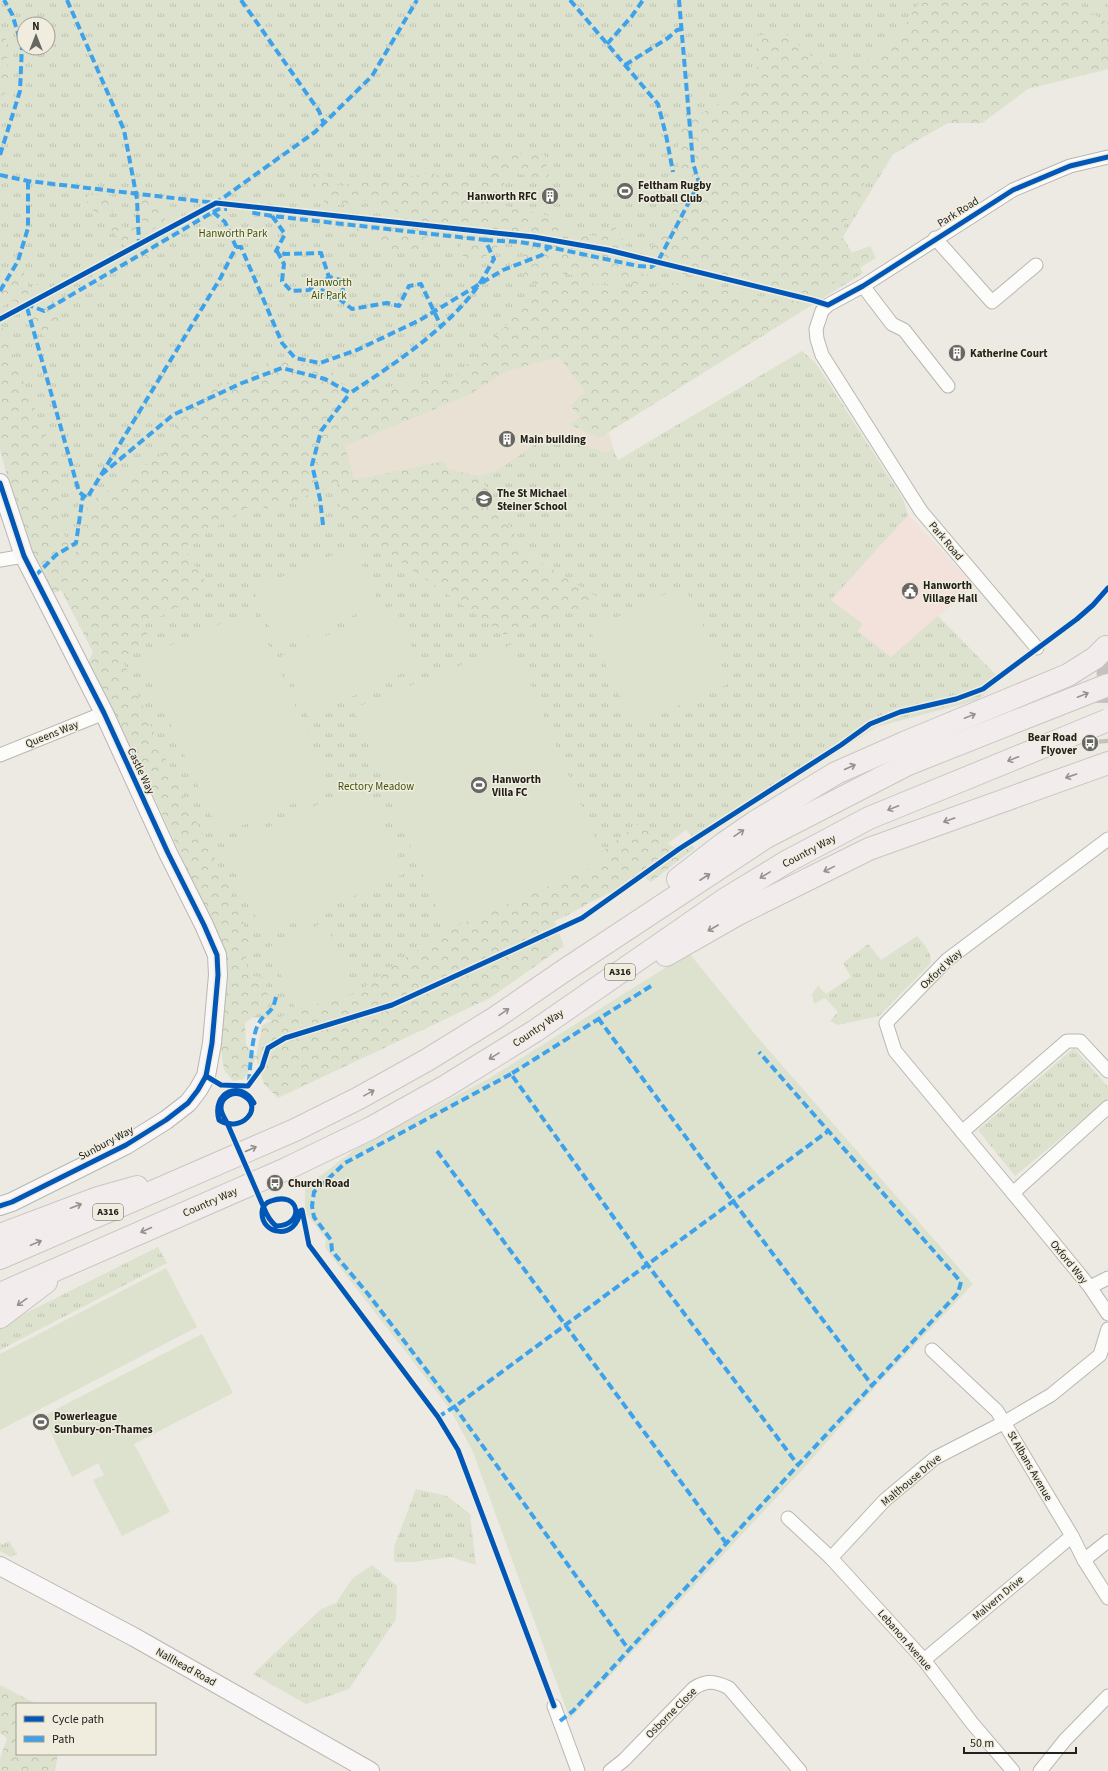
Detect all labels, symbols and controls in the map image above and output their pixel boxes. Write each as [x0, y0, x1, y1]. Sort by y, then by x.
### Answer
north arrow [16, 16, 56, 56]
text: N [32, 19, 40, 34]
place label: Feltham Rugby Football Club [638, 178, 711, 206]
sports icon: Feltham Rugby Football Club [615, 181, 635, 201]
building icon: Hanworth RFC [540, 186, 560, 206]
place label: Hanworth RFC [467, 189, 538, 204]
street label: Park Road [934, 193, 982, 231]
park label: Hanworth Park [199, 226, 268, 241]
park label: Hanworth Air Park [306, 275, 352, 303]
building icon: Katherine Court [947, 343, 967, 363]
place label: Katherine Court [970, 346, 1048, 361]
building icon: Main building [497, 429, 517, 449]
place label: Main building [520, 432, 586, 447]
place label: The St Michael Steiner School [497, 486, 568, 514]
school or university icon: The St Michael Steiner School [474, 489, 494, 509]
street label: Park Road [925, 518, 967, 564]
place label: Hanworth Village Hall [922, 578, 978, 606]
public building icon: Hanworth Village Hall [900, 581, 920, 601]
one-way arrow [1076, 691, 1088, 699]
one-way arrow [963, 712, 975, 719]
street label: Queens Way [23, 717, 81, 751]
place label: Bear Road Flyover [1028, 730, 1078, 758]
bus stop icon: Bear Road Flyover [1080, 733, 1100, 753]
street label: Castle Way [124, 745, 158, 797]
one-way arrow [1008, 756, 1020, 763]
one-way arrow [844, 763, 856, 770]
place label: Hanworth Villa FC [491, 772, 541, 800]
one-way arrow [1066, 773, 1078, 781]
sports icon: Hanworth Villa FC [469, 775, 489, 795]
park label: Rectory Meadow [338, 779, 414, 794]
one-way arrow [887, 805, 899, 813]
one-way arrow [942, 817, 955, 824]
one-way arrow [733, 829, 744, 837]
street label: Country Way [780, 831, 838, 871]
one-way arrow [823, 866, 835, 873]
one-way arrow [759, 871, 771, 879]
one-way arrow [699, 873, 710, 881]
one-way arrow [707, 925, 719, 933]
street label: Oxford Way [917, 946, 965, 992]
road number: A316 [605, 964, 635, 980]
street label: Country Way [510, 1005, 566, 1051]
one-way arrow [498, 1008, 509, 1016]
one-way arrow [489, 1052, 500, 1060]
one-way arrow [363, 1089, 375, 1097]
street label: Sunbury Way [76, 1122, 136, 1164]
one-way arrow [245, 1145, 257, 1152]
bus stop icon: Church Road [265, 1173, 285, 1193]
place label: Church Road [288, 1176, 350, 1191]
street label: Country Way [180, 1183, 240, 1221]
one-way arrow [69, 1202, 81, 1210]
road number: A316 [93, 1204, 123, 1220]
one-way arrow [141, 1227, 153, 1234]
street label: Oxford Way [1047, 1237, 1091, 1287]
one-way arrow [29, 1239, 41, 1246]
one-way arrow [16, 1298, 27, 1306]
place label: Powerleague Sunbury-on-Thames [54, 1409, 153, 1437]
sports icon: Powerleague Sunbury-on-Thames [31, 1412, 51, 1432]
street label: St Albans Avenue [1004, 1428, 1056, 1504]
street label: Malthouse Drive [878, 1450, 945, 1510]
street label: Malvern Drive [969, 1572, 1027, 1624]
street label: Lebanon Avenue [874, 1606, 936, 1674]
street label: Nallhead Road [153, 1644, 219, 1690]
street label: Osborne Close [642, 1684, 700, 1742]
legend [16, 1703, 156, 1755]
text: Cycle path [52, 1711, 104, 1728]
scale bar [964, 1729, 1076, 1755]
text: Path [52, 1731, 75, 1748]
text: 50 m [970, 1735, 994, 1752]

